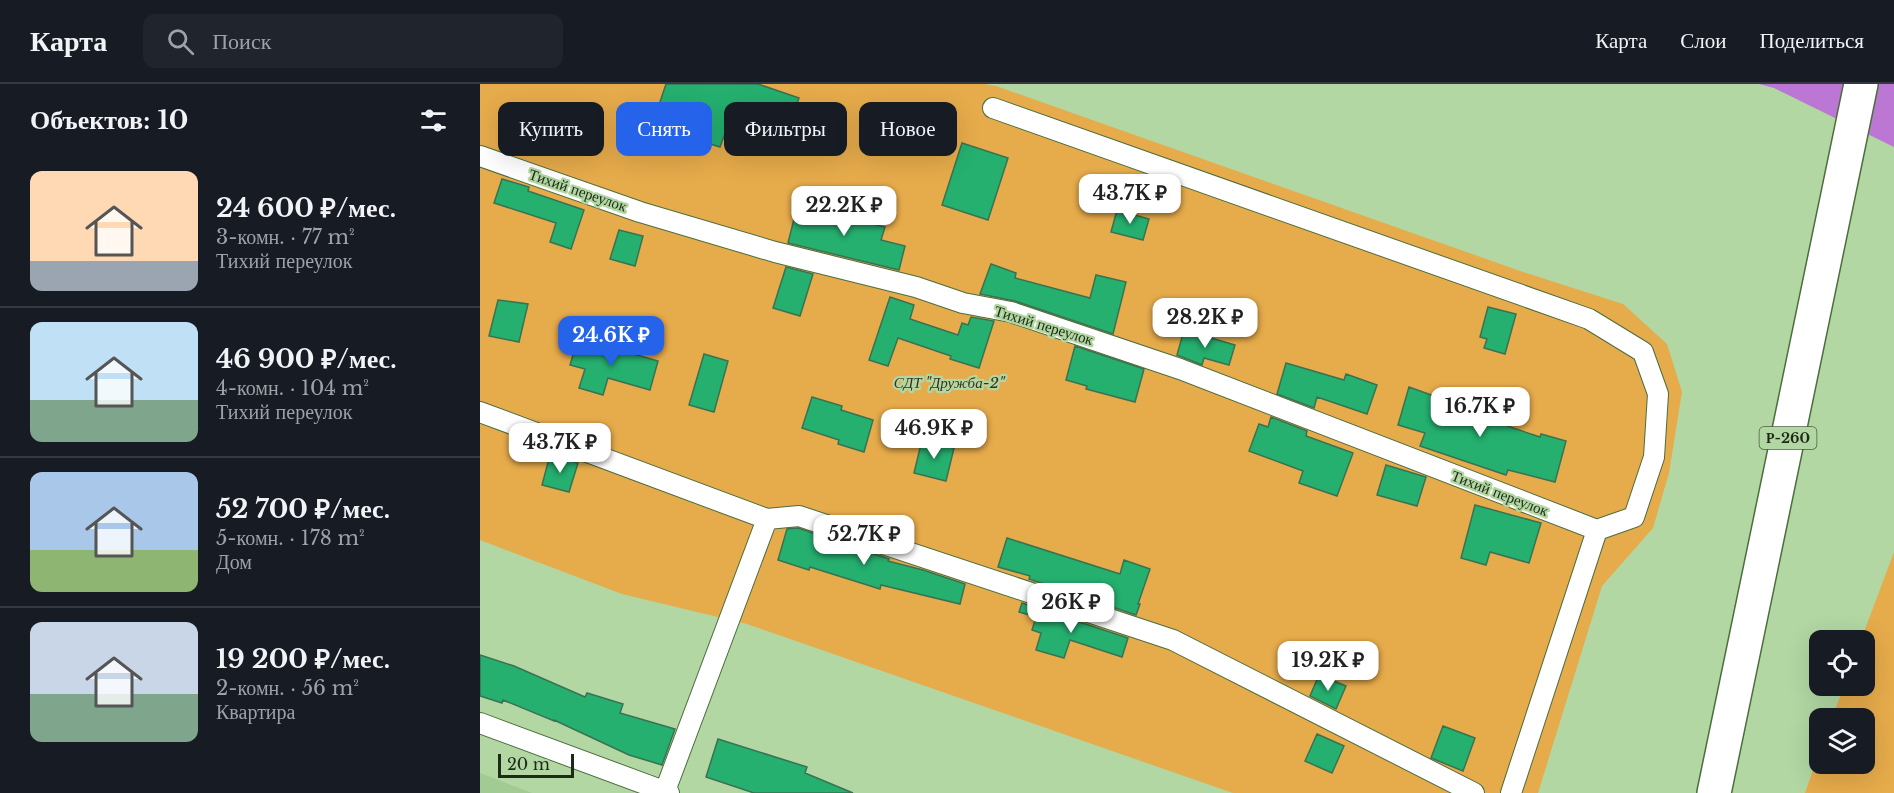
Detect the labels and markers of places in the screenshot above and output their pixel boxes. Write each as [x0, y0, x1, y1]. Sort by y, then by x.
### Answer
pin: 43.7K ₽ [1075, 174, 1185, 225]
pin: 22.2K ₽ [789, 186, 899, 237]
pin: 28.2K ₽ [1150, 298, 1260, 349]
pin: 24.6K ₽ [556, 316, 666, 367]
pin: 16.7K ₽ [1425, 387, 1535, 438]
pin: 46.9K ₽ [879, 409, 989, 460]
pin: 43.7K ₽ [505, 423, 615, 474]
pin: 52.7K ₽ [809, 515, 919, 566]
pin: 26K ₽ [1029, 583, 1113, 634]
pin: 19.2K ₽ [1273, 641, 1383, 692]

